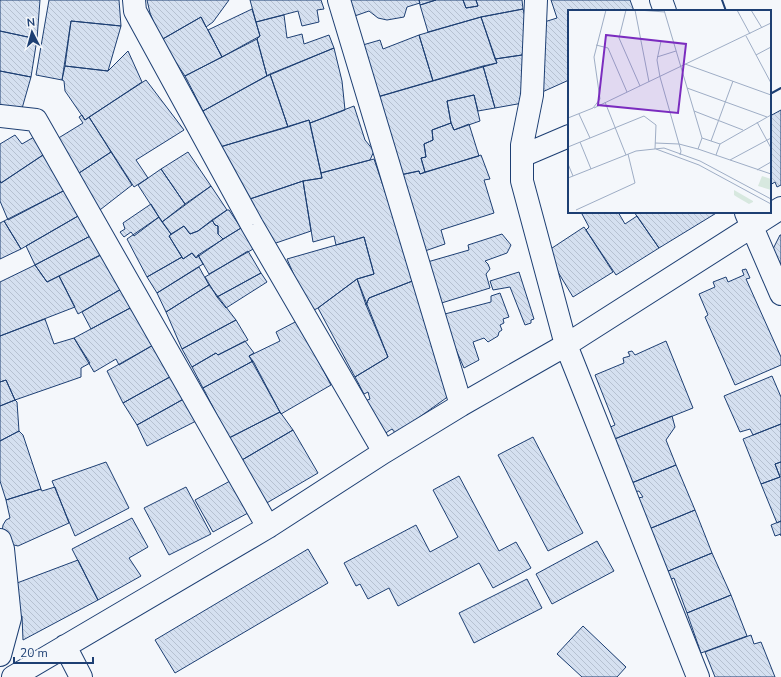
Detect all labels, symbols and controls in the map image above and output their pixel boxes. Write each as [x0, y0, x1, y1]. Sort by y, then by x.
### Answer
inset map [568, 10, 771, 213]
north arrow [12, 12, 52, 52]
text: N [26, 15, 36, 30]
scale bar [14, 639, 93, 665]
text: 20 m [20, 645, 48, 661]

